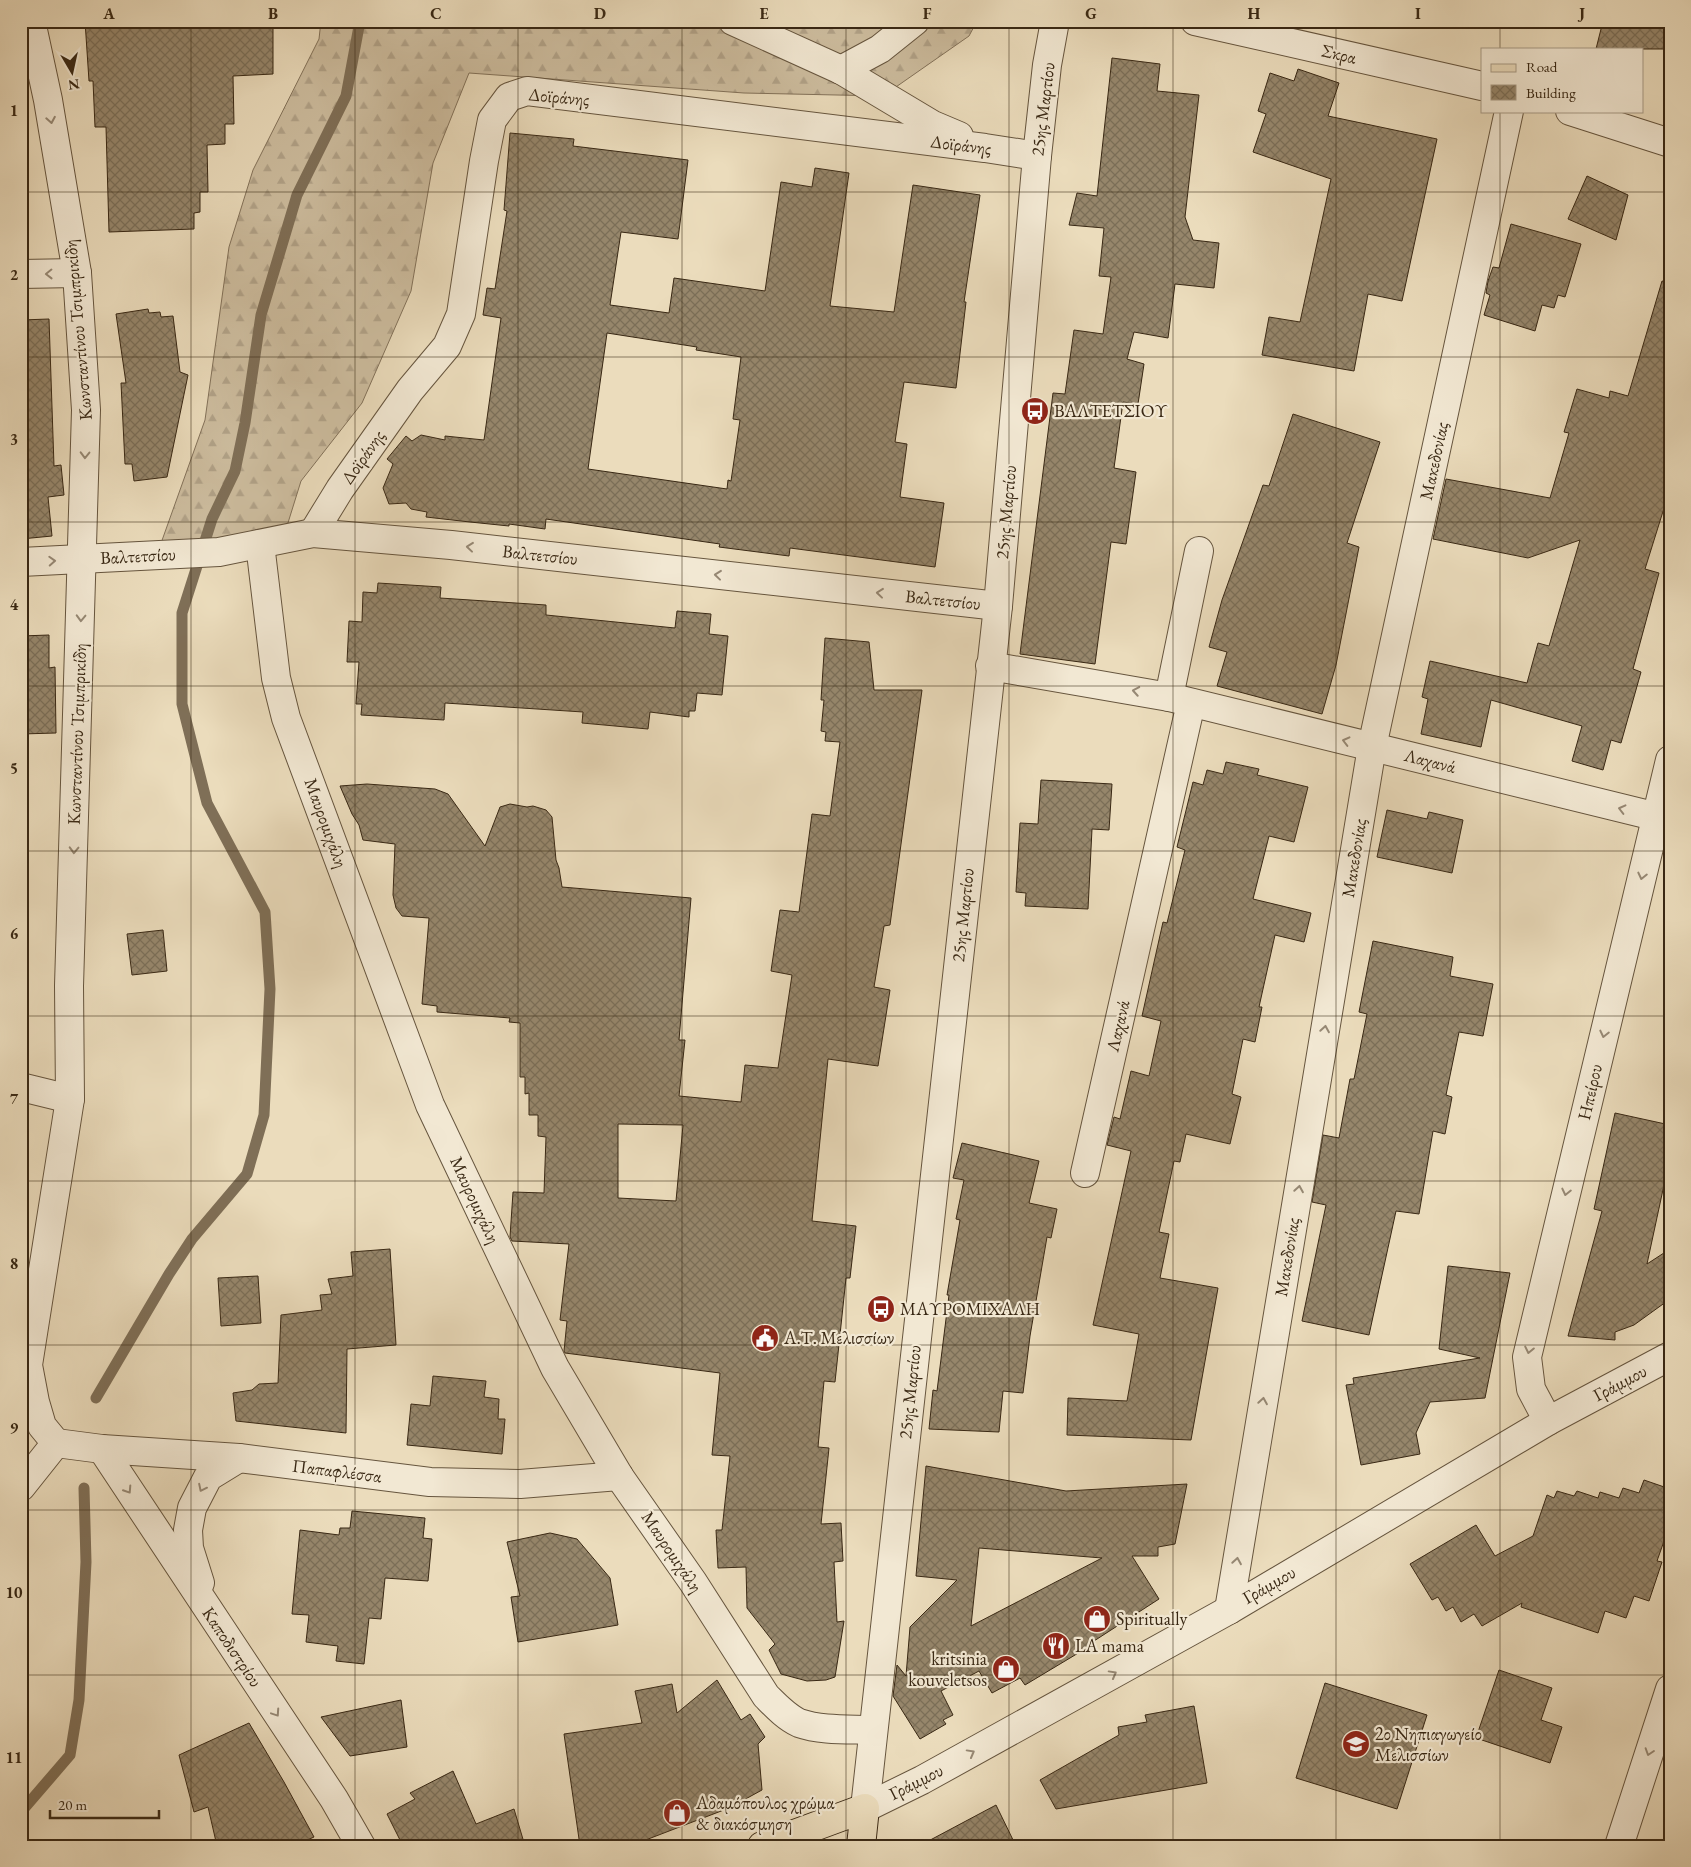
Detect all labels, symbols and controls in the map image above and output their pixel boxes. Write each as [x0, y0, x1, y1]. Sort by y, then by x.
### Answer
text: A [102, 3, 115, 24]
text: B [268, 3, 278, 24]
text: C [430, 3, 442, 24]
text: D [594, 3, 606, 24]
text: E [759, 3, 769, 24]
text: F [923, 3, 932, 24]
text: G [1085, 3, 1097, 24]
text: H [1248, 3, 1261, 24]
text: I [1415, 3, 1421, 24]
text: J [1577, 3, 1585, 24]
street label: Σκρα [1319, 38, 1360, 69]
north arrow [48, 48, 98, 98]
legend [1481, 48, 1644, 112]
text: Road [1526, 57, 1558, 76]
street label: 25ης Μαρτίου [1025, 61, 1060, 157]
text: N [66, 75, 81, 95]
street label: Δοϊράνης [528, 82, 591, 111]
text: Building [1526, 83, 1576, 102]
text: 1 [10, 100, 18, 121]
one-way arrow [46, 116, 56, 125]
street label: Δοϊράνης [929, 129, 993, 160]
street label: Κωνσταντίνου Τσιμπρικίδη [58, 239, 97, 421]
text: 2 [10, 264, 19, 285]
one-way arrow [45, 269, 52, 279]
bus stop icon: ΒΑΛΤΕΤΣΙΟΥ [1020, 396, 1050, 426]
place label: ΒΑΛΤΕΤΣΙΟΥ [1054, 399, 1168, 422]
street label: Μακεδονίας [1414, 420, 1453, 502]
street label: Δοϊράνης [336, 425, 390, 488]
text: 3 [10, 429, 18, 450]
one-way arrow [80, 452, 91, 460]
street label: 25ης Μαρτίου [990, 464, 1021, 560]
street label: Βαλτετσίου [501, 539, 579, 570]
street label: Βαλτετσίου [100, 542, 176, 569]
one-way arrow [466, 542, 474, 553]
one-way arrow [48, 555, 56, 566]
one-way arrow [714, 570, 722, 581]
street label: Βαλτετσίου [904, 584, 982, 615]
one-way arrow [876, 588, 884, 599]
text: 4 [10, 594, 19, 615]
one-way arrow [76, 614, 86, 622]
street label: Κωνσταντίνου Τσιμπρικίδη [62, 643, 91, 825]
one-way arrow [1132, 687, 1141, 697]
one-way arrow [1342, 736, 1350, 746]
street label: Λαχανά [1401, 743, 1459, 778]
text: 5 [10, 758, 18, 779]
street label: Μαυρομιχάλη [300, 775, 353, 871]
one-way arrow [1618, 804, 1627, 815]
street label: Μακεδονίας [1336, 817, 1371, 899]
one-way arrow [68, 846, 79, 854]
street label: 25ης Μαρτίου [946, 867, 979, 963]
one-way arrow [1637, 871, 1648, 880]
text: 6 [10, 923, 19, 944]
street label: Λαχανά [1100, 997, 1135, 1055]
one-way arrow [1320, 1024, 1330, 1033]
one-way arrow [1599, 1029, 1610, 1038]
street label: Ηπείρου [1572, 1062, 1607, 1122]
text: 7 [10, 1088, 19, 1109]
street label: Μαυρομιχάλη [445, 1152, 506, 1247]
one-way arrow [1293, 1185, 1303, 1193]
one-way arrow [1561, 1187, 1572, 1196]
street label: Μακεδονίας [1269, 1216, 1304, 1298]
text: 8 [10, 1253, 18, 1274]
bus stop icon: ΜΑΥΡΟΜΙΧΑΛΗ [866, 1294, 896, 1324]
place label: ΜΑΥΡΟΜΙΧΑΛΗ [900, 1297, 1040, 1320]
public building icon: Α.Τ. Μελισσίων [750, 1323, 780, 1353]
place label: Α.Τ. Μελισσίων [783, 1326, 894, 1349]
street label: 25ης Μαρτίου [893, 1344, 926, 1440]
one-way arrow [1524, 1345, 1534, 1354]
street label: Γράμμου [1589, 1359, 1651, 1406]
one-way arrow [1258, 1397, 1268, 1406]
text: 9 [10, 1417, 19, 1438]
street label: Παπαφλέσσα [291, 1454, 384, 1488]
one-way arrow [198, 1483, 208, 1492]
one-way arrow [122, 1484, 132, 1493]
street label: Μαυρομιχάλη [637, 1506, 708, 1597]
one-way arrow [1231, 1557, 1241, 1566]
street label: Γράμμου [1238, 1560, 1299, 1609]
text: 10 [6, 1582, 23, 1603]
street label: Καποδιστρίου [197, 1602, 268, 1691]
shop icon: Spiritually [1082, 1604, 1112, 1634]
place label: Spiritually [1116, 1607, 1188, 1630]
restaurant icon: LA mama [1041, 1631, 1071, 1661]
place label: LA mama [1075, 1634, 1145, 1657]
place label: kritsinia kouveletsos [908, 1647, 988, 1691]
shop icon: kritsinia kouveletsos [991, 1654, 1021, 1684]
one-way arrow [1107, 1670, 1116, 1680]
one-way arrow [270, 1707, 279, 1716]
place label: 2ο Νηπιαγωγείο Μελισσίων [1375, 1722, 1482, 1766]
school or university icon: 2ο Νηπιαγωγείο Μελισσίων [1341, 1729, 1371, 1759]
text: 11 [6, 1747, 22, 1768]
one-way arrow [1645, 1747, 1655, 1756]
one-way arrow [965, 1749, 974, 1759]
street label: Γράμμου [885, 1758, 947, 1805]
scale bar [50, 1787, 159, 1819]
place label: Αδαμόπουλος χρώμα & διακόσμηση [695, 1791, 835, 1835]
text: 20 m [58, 1795, 87, 1814]
shop icon: Αδαμόπουλος χρώμα & διακόσμηση [662, 1798, 692, 1828]

